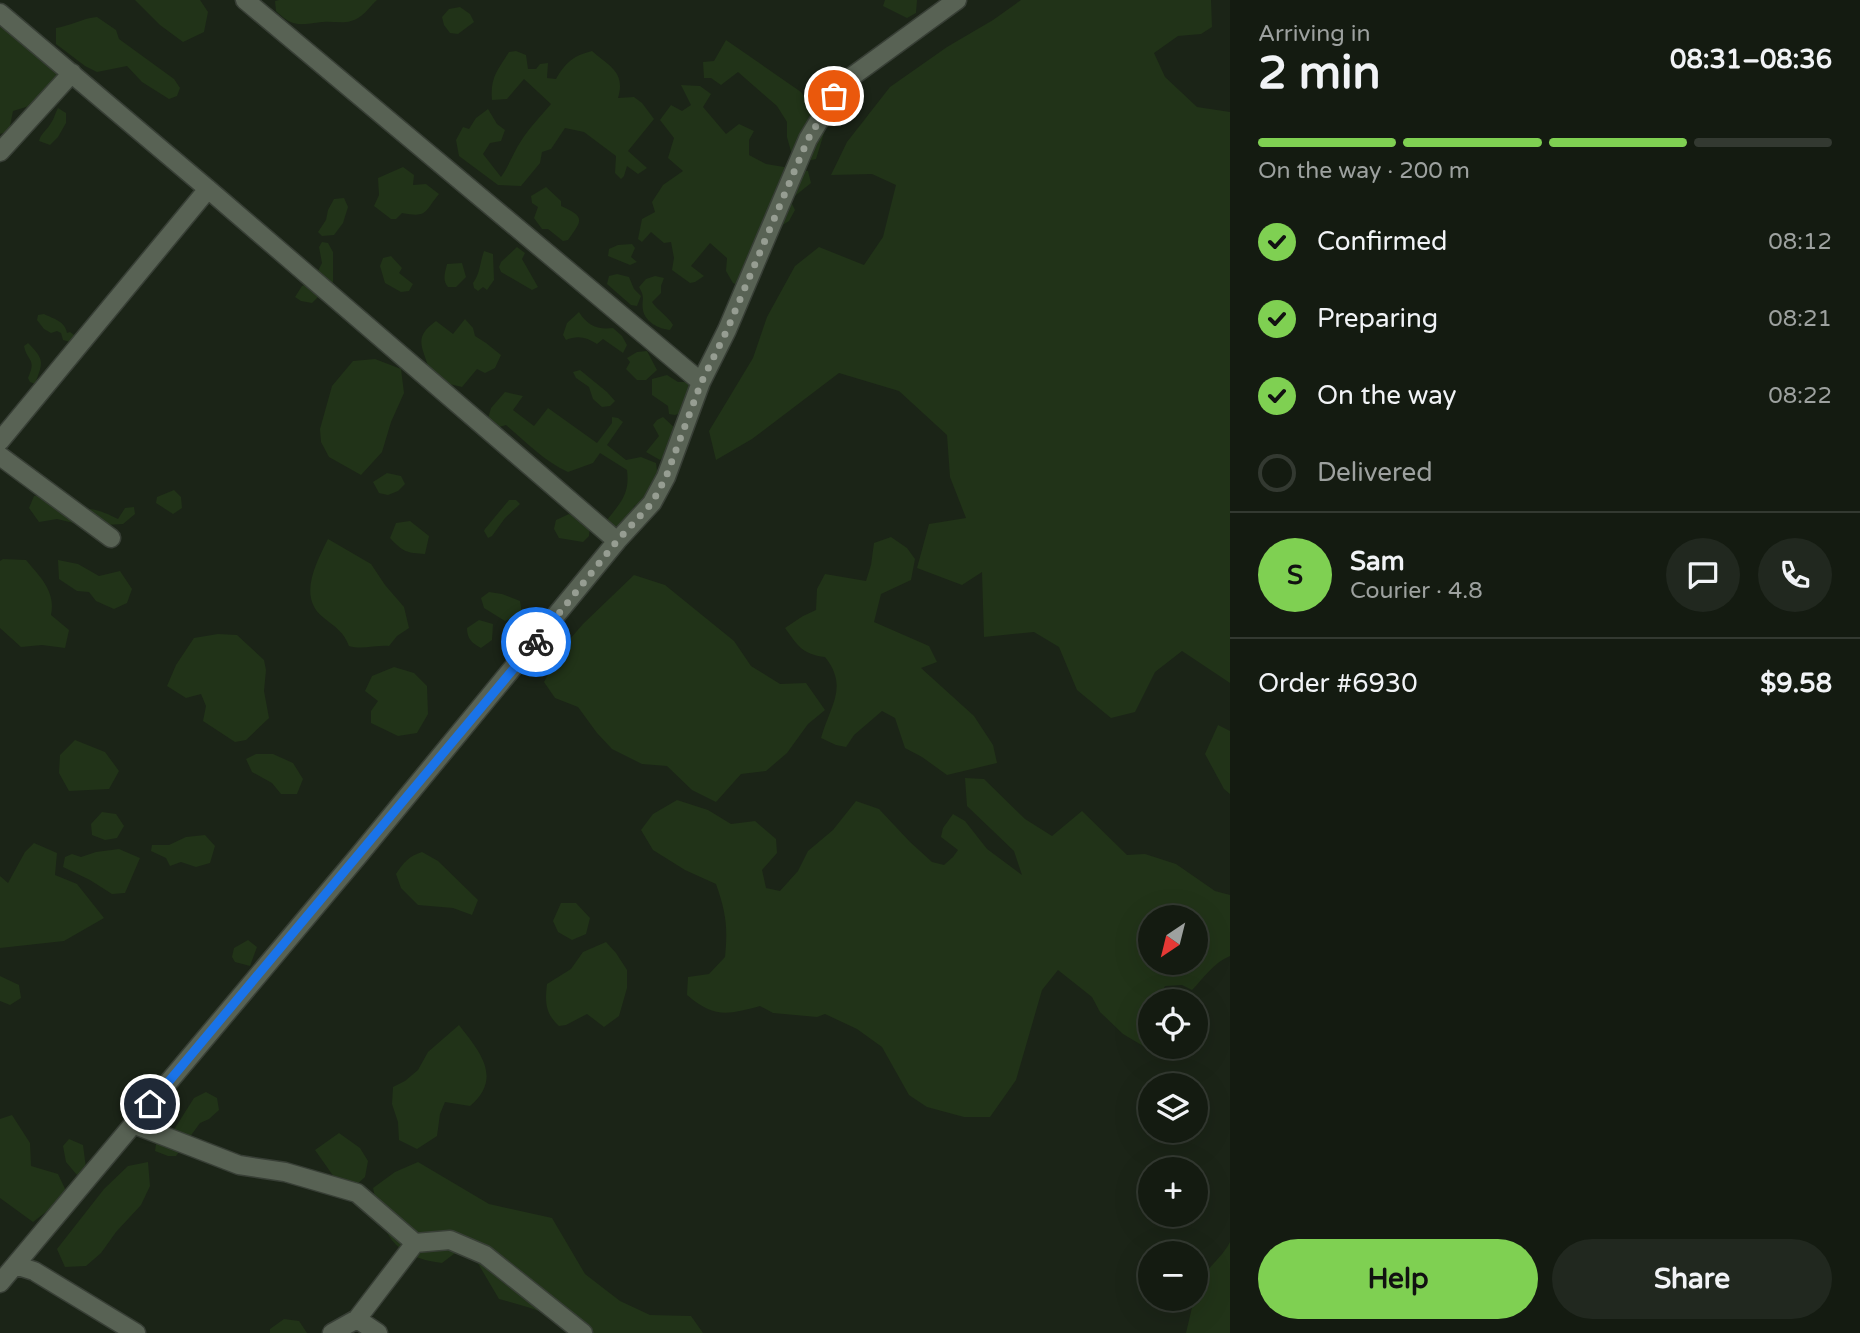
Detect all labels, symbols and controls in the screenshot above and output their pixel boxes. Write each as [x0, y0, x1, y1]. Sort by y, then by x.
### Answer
text: Arriving in [1258, 20, 1371, 48]
text: 08:31–08:36 [1670, 44, 1832, 75]
text: 2 min [1258, 46, 1381, 101]
pin [804, 66, 864, 126]
icon: bag [815, 77, 853, 115]
text: On the way · 200 m [1258, 157, 1470, 185]
icon: check [1258, 223, 1296, 261]
text: Confirmed [1317, 226, 1447, 257]
text: 08:12 [1768, 228, 1832, 256]
icon: check [1258, 300, 1296, 338]
text: Preparing [1317, 303, 1438, 334]
text: 08:21 [1768, 305, 1832, 333]
icon: check [1258, 377, 1296, 415]
text: On the way [1317, 380, 1457, 411]
text: 08:22 [1768, 382, 1832, 410]
text: Delivered [1317, 457, 1433, 488]
button: chat [1666, 538, 1740, 612]
button: phone [1758, 538, 1832, 612]
text: Sam [1350, 546, 1405, 577]
text: S [1287, 560, 1303, 591]
text: Courier · 4.8 [1350, 577, 1483, 605]
courier [501, 607, 571, 677]
icon: bike [517, 623, 555, 661]
text: Order #6930 [1258, 668, 1418, 699]
text: $9.58 [1760, 668, 1832, 699]
north arrow [1138, 905, 1208, 975]
map controls [1138, 905, 1208, 1311]
button: locate [1138, 989, 1208, 1059]
button: layers [1138, 1073, 1208, 1143]
pin [120, 1074, 180, 1134]
icon: home [131, 1085, 169, 1123]
button: + [1138, 1157, 1208, 1227]
button: Help [1258, 1239, 1538, 1319]
button: Share [1552, 1239, 1832, 1319]
button: − [1138, 1241, 1208, 1311]

